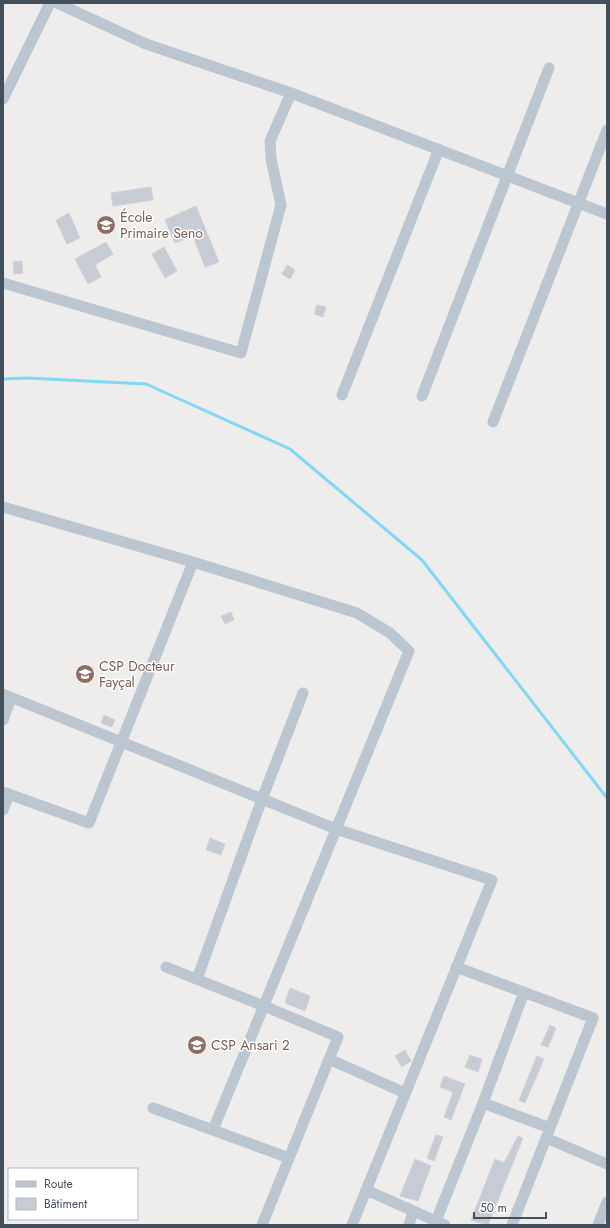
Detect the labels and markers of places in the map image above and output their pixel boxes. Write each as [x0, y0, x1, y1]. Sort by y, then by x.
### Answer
place label: École Primaire Seno [120, 207, 203, 243]
school or university icon: École Primaire Seno [95, 214, 117, 236]
place label: CSP Docteur Fayçal [99, 656, 175, 692]
school or university icon: CSP Docteur Fayçal [74, 663, 96, 685]
school or university icon: CSP Ansari 2 [186, 1034, 208, 1056]
place label: CSP Ansari 2 [211, 1035, 290, 1055]

